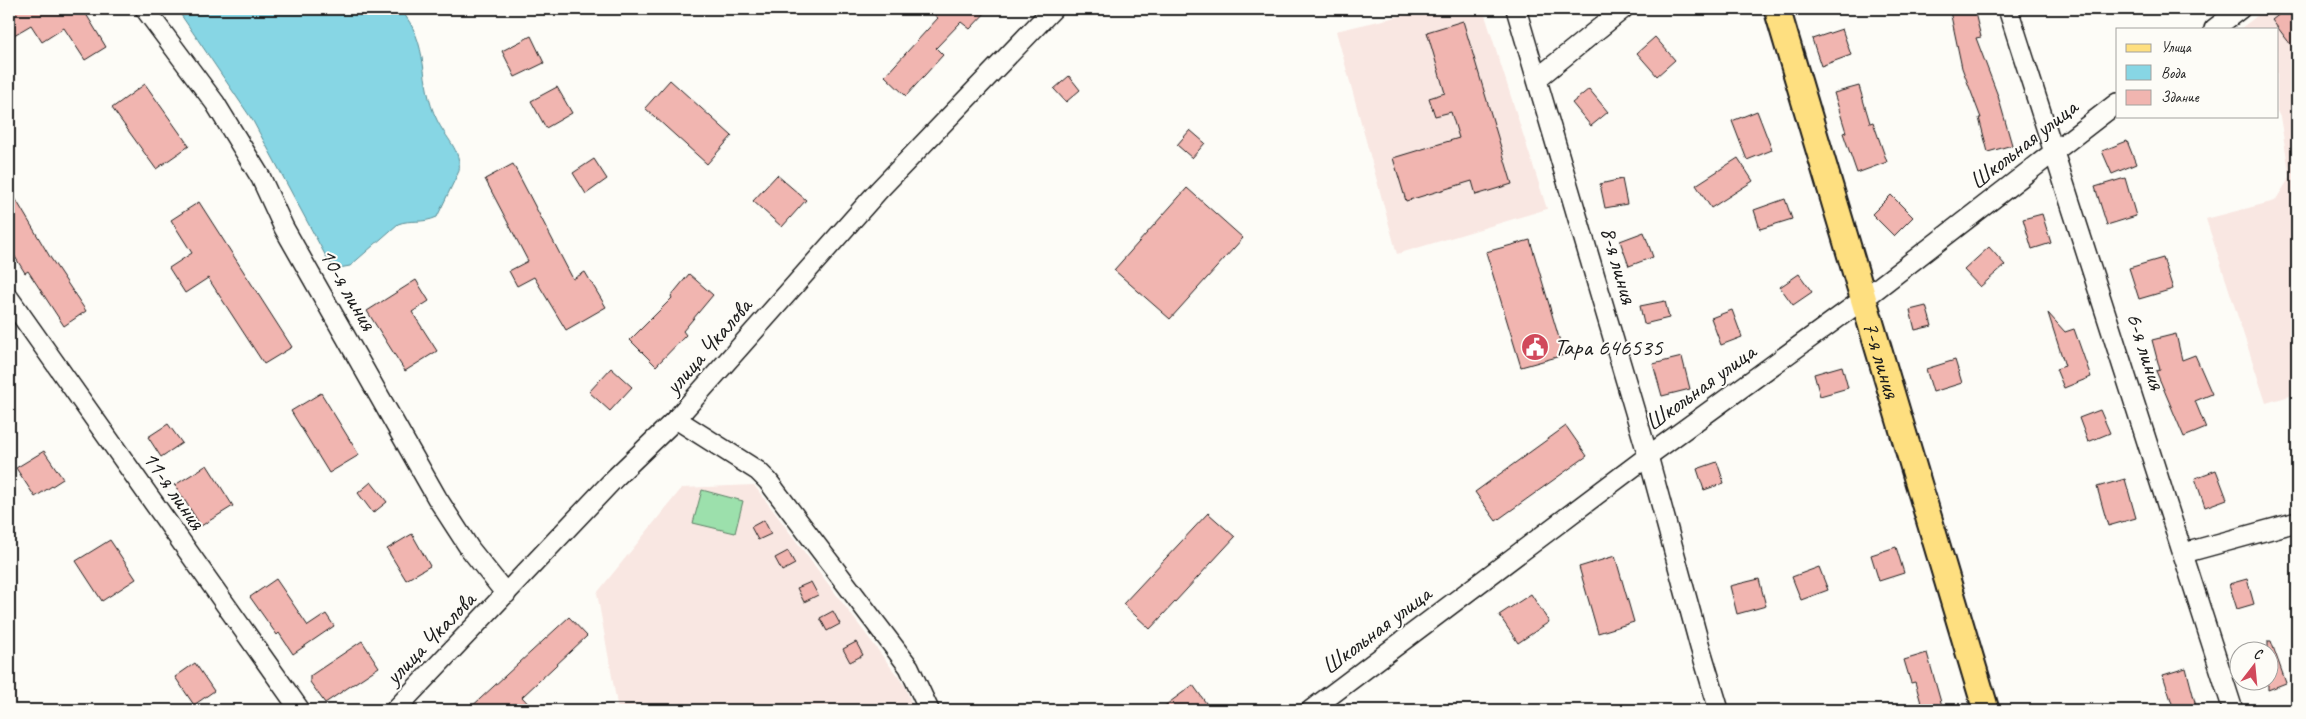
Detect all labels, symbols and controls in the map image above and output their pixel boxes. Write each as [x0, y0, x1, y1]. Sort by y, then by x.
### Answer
legend [2116, 28, 2278, 118]
text: Улица [2161, 38, 2192, 57]
text: Вода [2161, 64, 2186, 83]
text: Здание [2161, 88, 2200, 107]
street label: Школьная улица [1963, 91, 2085, 196]
street label: 8-я линия [1594, 223, 1645, 308]
street label: 10-я линия [313, 243, 384, 337]
street label: улица Чкалова [657, 290, 759, 402]
street label: 6-я линия [2120, 309, 2173, 394]
street label: 7-я линия [1856, 318, 1908, 403]
public building icon: Тара 646535 [1520, 332, 1550, 362]
place label: Тара 646535 [1554, 332, 1664, 362]
street label: Школьная улица [1639, 336, 1763, 437]
street label: 11-я линия [136, 445, 213, 537]
street label: Школьная улица [1315, 578, 1438, 681]
street label: улица Чкалова [377, 584, 483, 692]
north arrow [2228, 642, 2278, 692]
text: С [2252, 645, 2265, 664]

